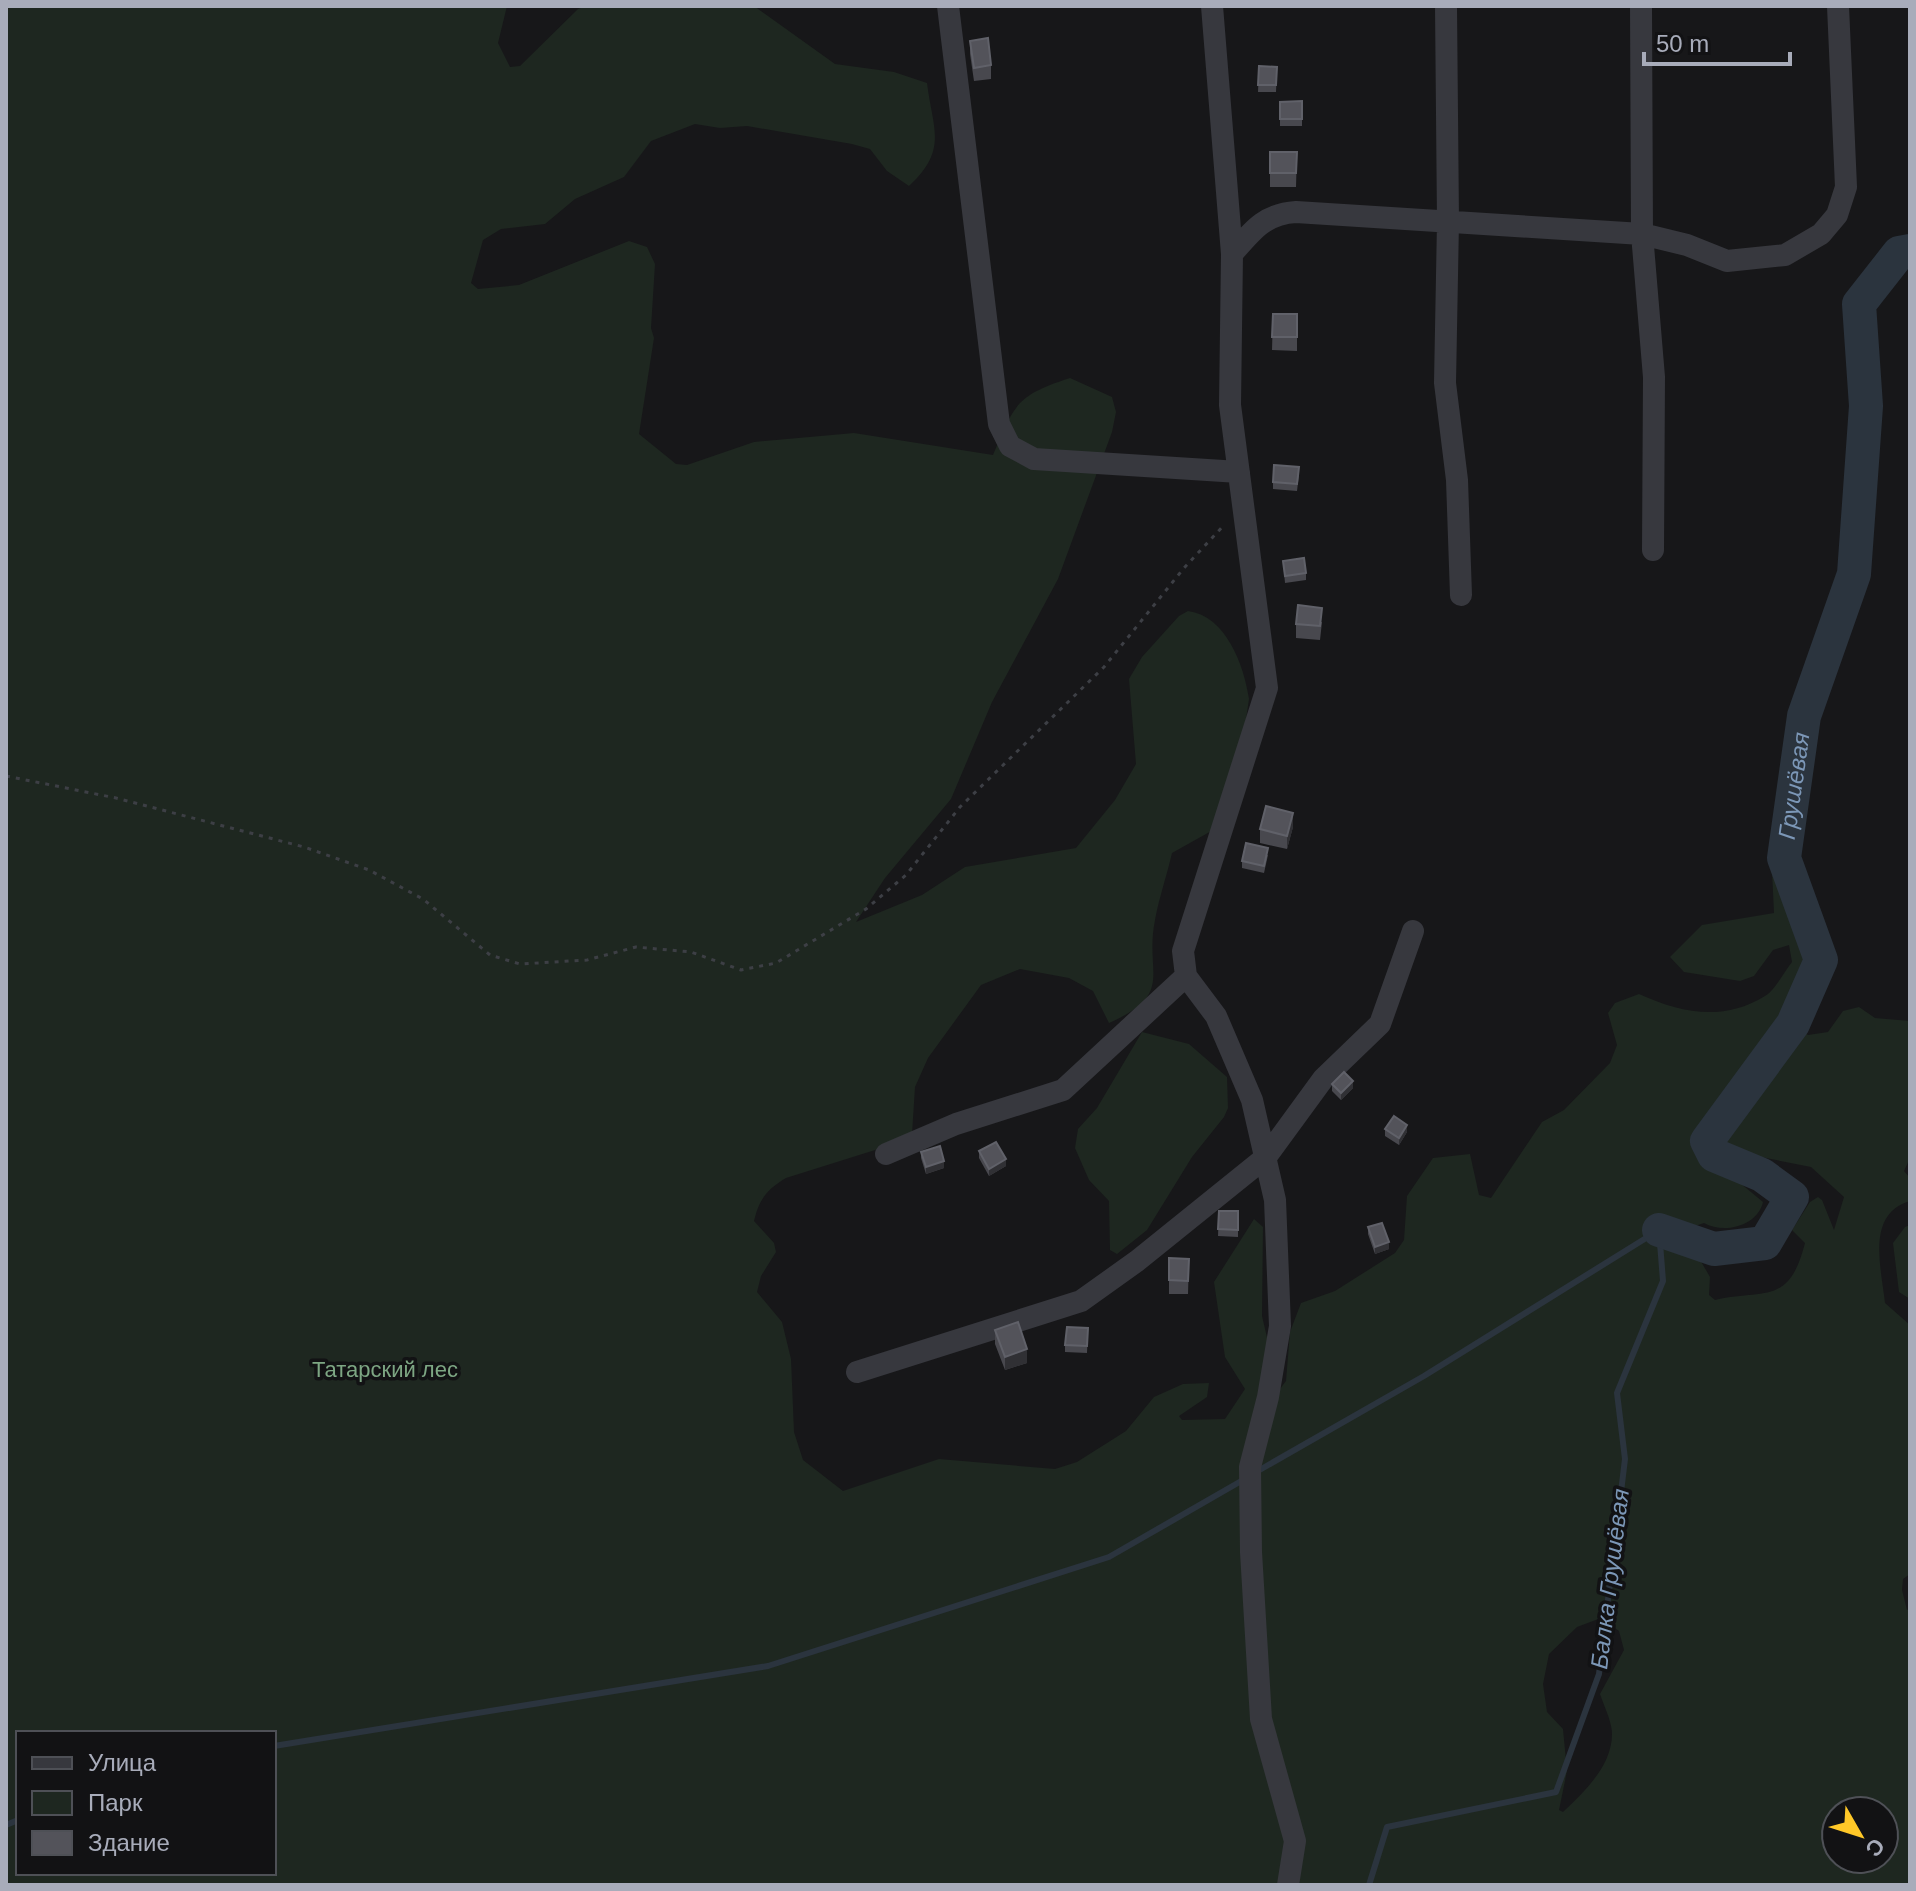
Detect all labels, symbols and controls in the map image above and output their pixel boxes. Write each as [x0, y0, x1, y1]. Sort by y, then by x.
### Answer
scale bar [1644, 16, 1790, 66]
text: 50 m [1656, 30, 1709, 57]
water label: Грушёвая [1773, 730, 1815, 841]
park label: Татарский лес [312, 1357, 458, 1382]
water label: Балка Грушёвая [1585, 1487, 1634, 1671]
legend [16, 1731, 276, 1875]
text: Улица [88, 1749, 157, 1776]
text: Парк [88, 1789, 143, 1816]
north arrow [1820, 1795, 1900, 1875]
text: Здание [88, 1829, 170, 1856]
text: С [1860, 1833, 1890, 1861]

